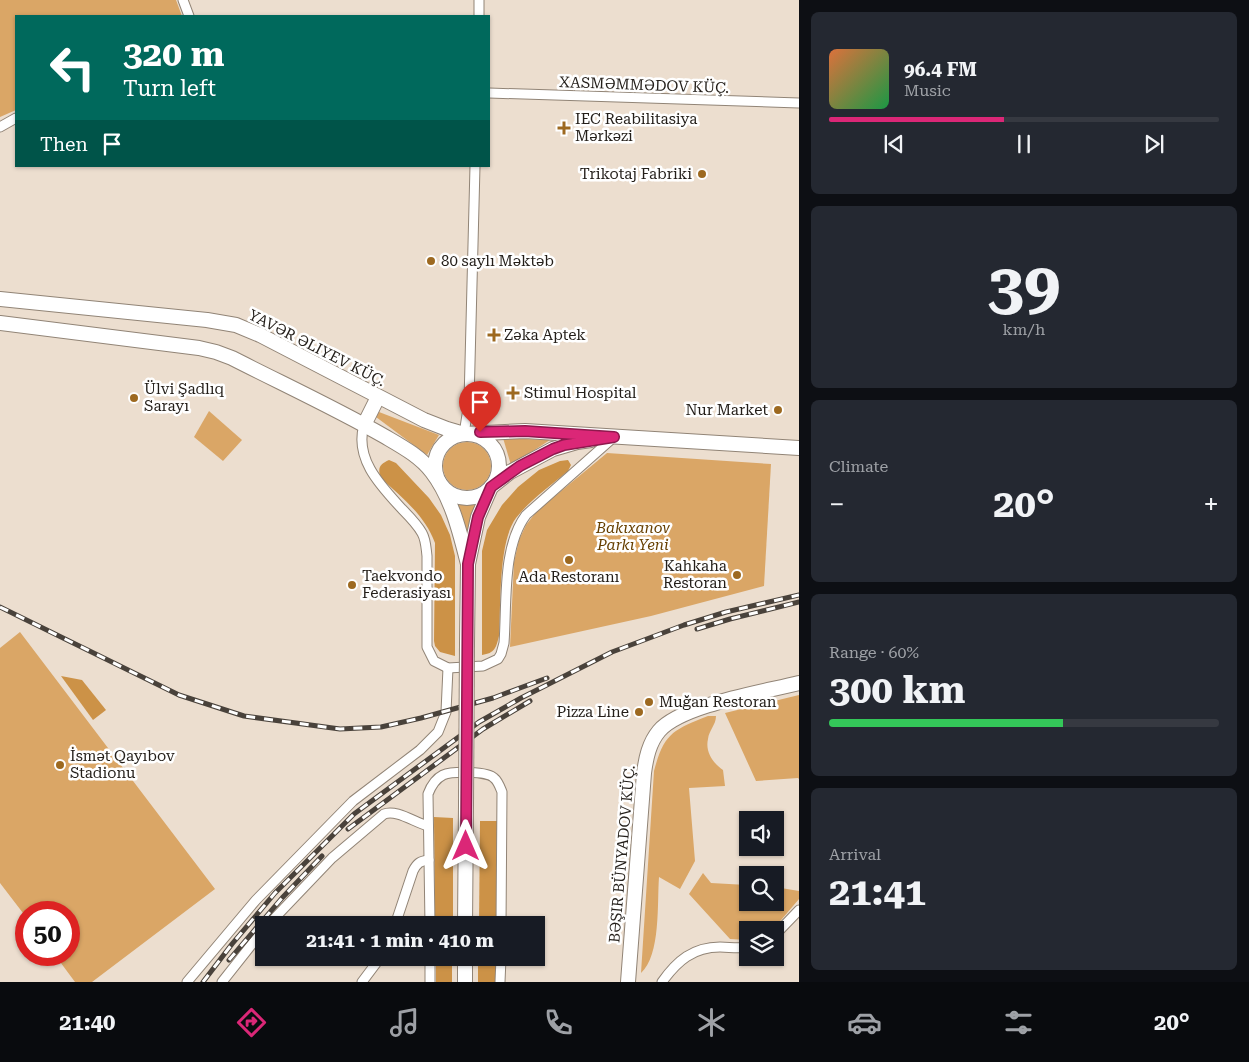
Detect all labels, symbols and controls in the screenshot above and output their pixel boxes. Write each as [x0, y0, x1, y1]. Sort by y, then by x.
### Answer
text: 320 m [123, 34, 224, 75]
icon: left [40, 35, 105, 100]
text: 96.4 FM [904, 58, 977, 81]
street label: XASMƏMMƏDOV KÜÇ. [559, 73, 729, 97]
text: Turn left [123, 76, 216, 101]
text: Music [904, 81, 951, 100]
place label: IEC Reabilitasiya Mərkəzi [575, 110, 697, 145]
marker: IEC Reabilitasiya Mərkəzi [557, 121, 571, 135]
icon: arrive [98, 130, 126, 158]
icon: previous [880, 130, 908, 158]
icon: pause [1010, 130, 1038, 158]
icon: next [1140, 130, 1168, 158]
text: Then [40, 133, 88, 156]
place label: Trikotaj Fabriki [580, 165, 692, 183]
marker: Trikotaj Fabriki [696, 168, 708, 180]
text: 39 [988, 249, 1060, 325]
place label: 80 saylı Məktəb [441, 252, 554, 270]
marker: 80 saylı Məktəb [425, 255, 437, 267]
street label: YAVƏR ƏLIYEV KÜÇ. [246, 306, 388, 390]
text: km/h [1003, 320, 1045, 339]
place label: Zəka Aptek [504, 326, 586, 344]
marker: Zəka Aptek [488, 329, 500, 341]
place label: Ülvi Şadlıq Sarayı [144, 380, 224, 415]
pin [459, 381, 501, 432]
place label: Stimul Hospital [524, 384, 637, 402]
marker: Stimul Hospital [506, 386, 520, 400]
icon: arrive [466, 388, 494, 416]
marker: Ülvi Şadlıq Sarayı [128, 392, 140, 404]
place label: Nur Market [685, 401, 768, 419]
marker: Nur Market [772, 404, 784, 416]
text: Climate [829, 457, 888, 476]
text: 20° [993, 482, 1055, 526]
text: − [829, 488, 845, 521]
text: + [1203, 488, 1219, 521]
park label: Bakıxanov Parkı Yeni [595, 519, 670, 554]
marker: Ada Restoranı [563, 554, 575, 566]
place label: Kahkaha Restoran [663, 557, 727, 592]
place label: Taekvondo Federasiyası [362, 567, 451, 602]
place label: Ada Restoranı [519, 568, 620, 586]
marker: Kahkaha Restoran [731, 569, 743, 581]
marker: Taekvondo Federasiyası [346, 579, 358, 591]
text: Range · 60% [829, 643, 919, 662]
text: 300 km [829, 668, 965, 712]
place label: Muğan Restoran [659, 693, 777, 711]
marker: Muğan Restoran [643, 696, 655, 708]
place label: Pizza Line [556, 703, 629, 721]
marker: Pizza Line [633, 706, 645, 718]
place label: İsmət Qayıbov Stadionu [70, 747, 175, 782]
marker: İsmət Qayıbov Stadionu [54, 759, 66, 771]
street label: BƏŞIR BÜNYADOV KÜÇ. [605, 764, 639, 944]
map controls [739, 811, 784, 966]
button: sound [739, 811, 784, 856]
position arrow [439, 819, 491, 871]
text: Arrival [829, 845, 881, 864]
button: search [739, 866, 784, 911]
text: 21:41 [829, 870, 926, 914]
speed limit sign: 50 [15, 901, 80, 966]
button: layers [739, 921, 784, 966]
text: 21:41 · 1 min · 410 m [306, 929, 494, 952]
icon: directions [234, 1005, 269, 1040]
icon: music [387, 1005, 422, 1040]
icon: phone [541, 1005, 576, 1040]
icon: climate [694, 1005, 729, 1040]
icon: car [847, 1005, 882, 1040]
icon: filters [1001, 1005, 1036, 1040]
text: 21:40 [59, 1010, 115, 1035]
text: 20° [1154, 1010, 1190, 1035]

